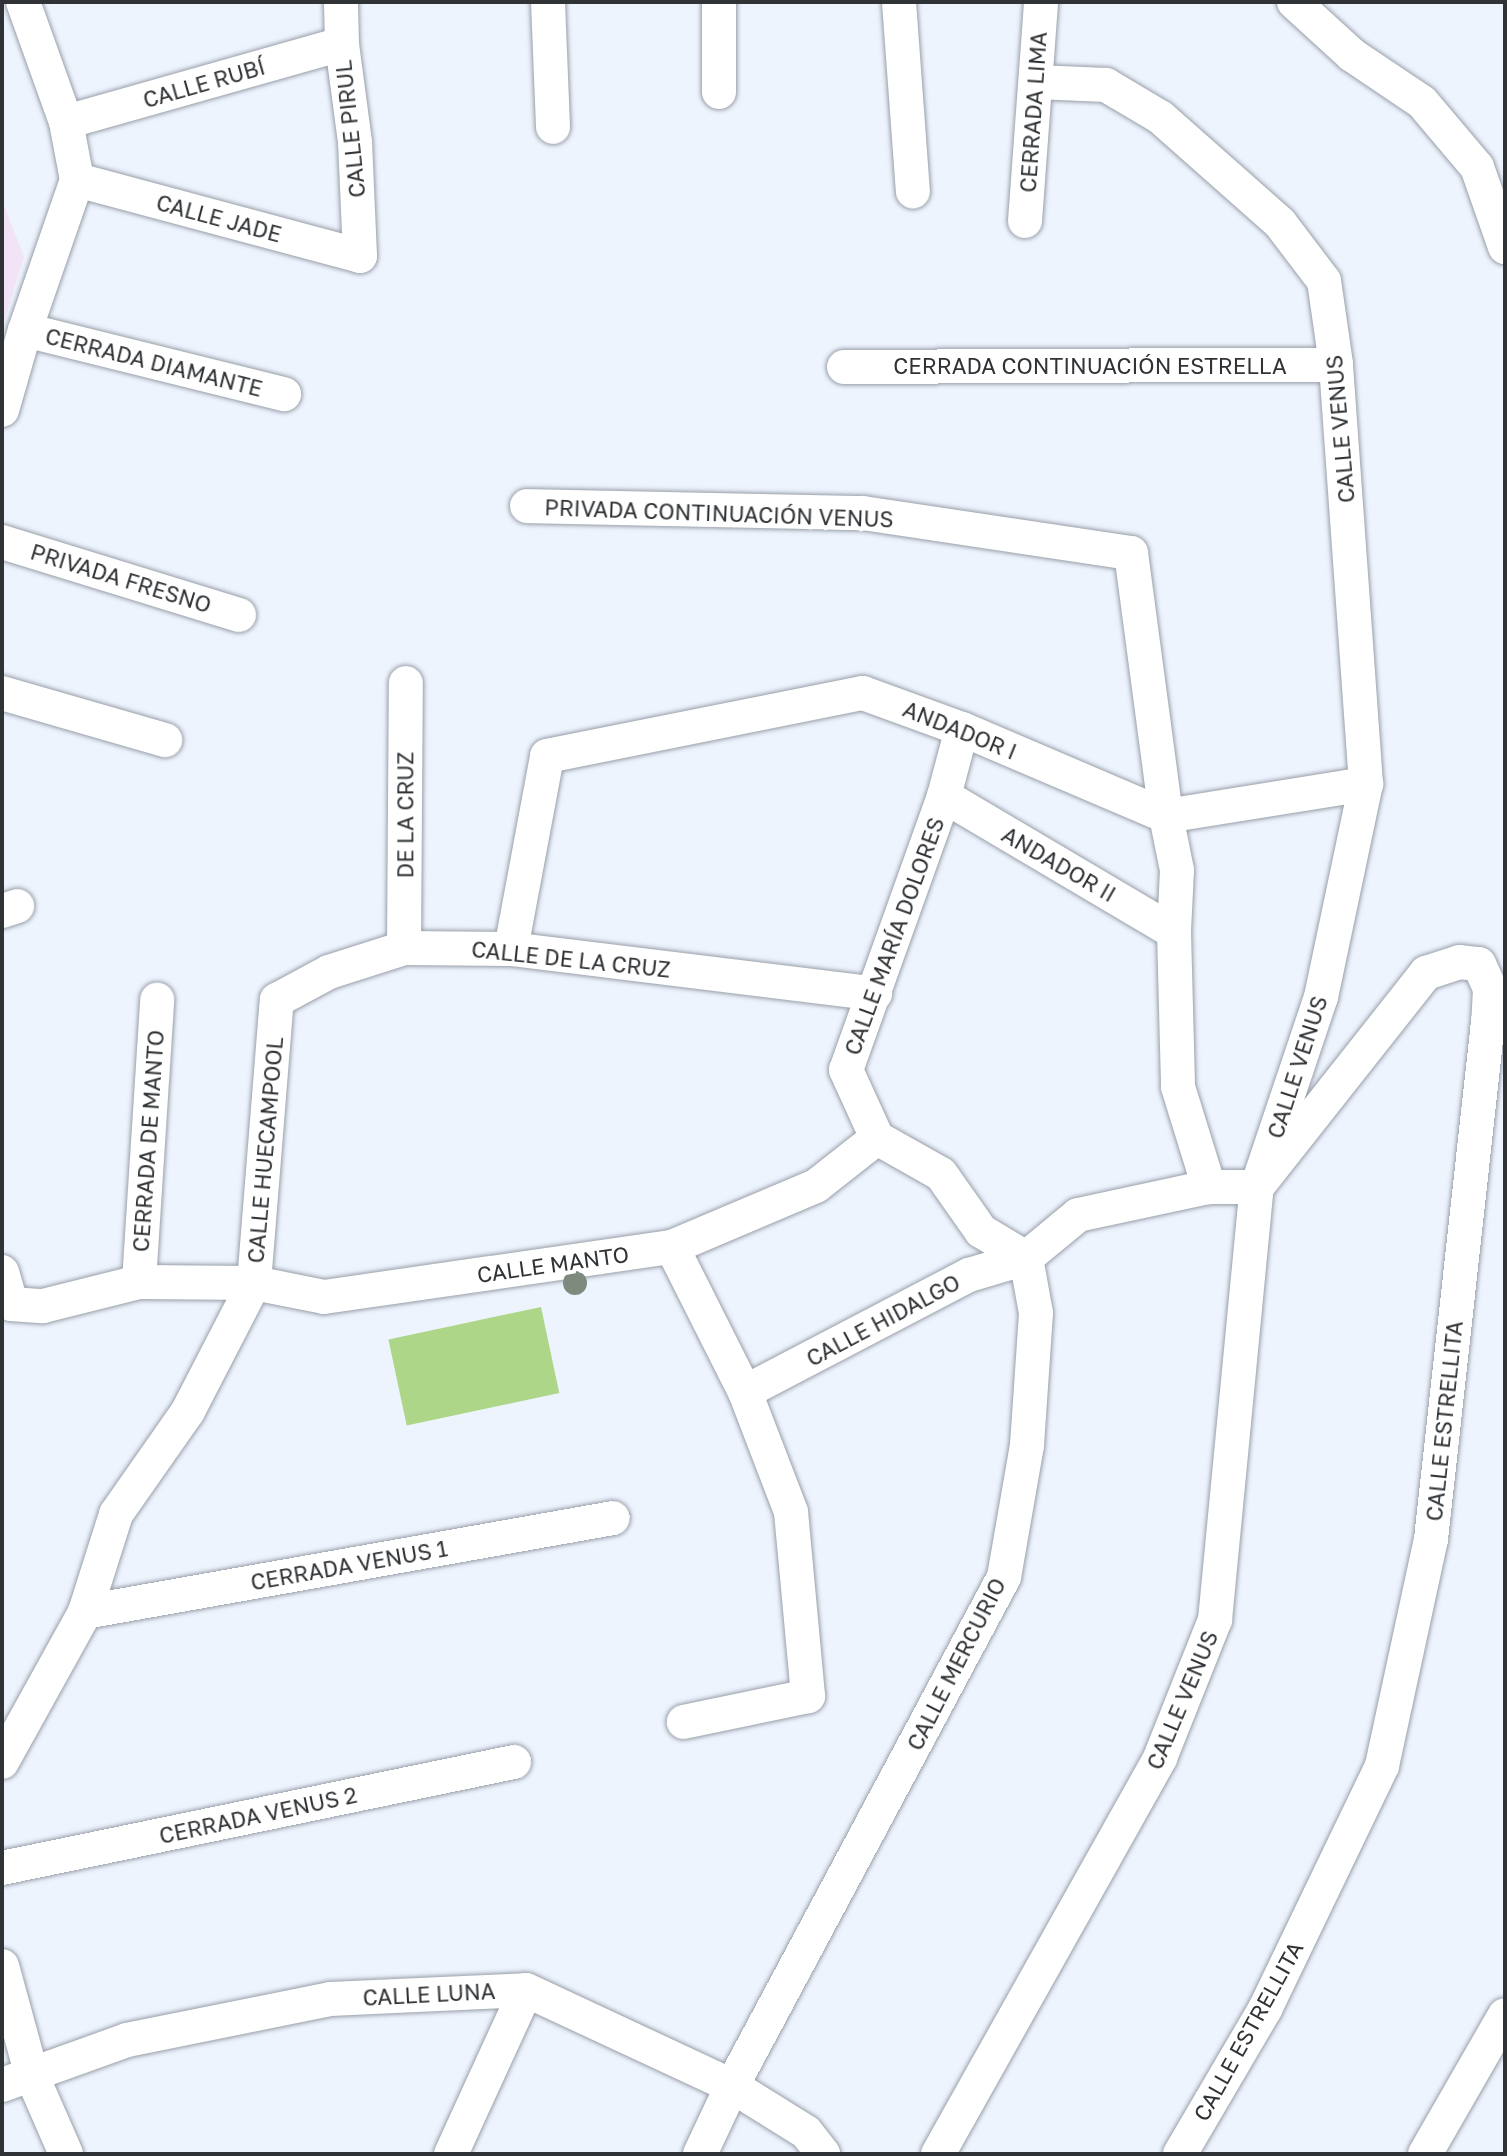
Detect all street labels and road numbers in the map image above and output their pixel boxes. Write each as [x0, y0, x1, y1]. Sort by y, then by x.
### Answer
street label: CERRADA LIMA [1014, 31, 1052, 193]
street label: CALLE RUBÍ [140, 53, 268, 113]
street label: CALLE PIRUL [330, 59, 370, 199]
street label: CALLE JADE [154, 189, 284, 247]
street label: CERRADA DIAMANTE [43, 322, 265, 402]
street label: CERRADA CONTINUACIÓN ESTRELLA [893, 353, 1287, 379]
street label: CALLE VENUS [1320, 354, 1360, 504]
street label: PRIVADA CONTINUACIÓN VENUS [544, 494, 894, 532]
street label: PRIVADA FRESNO [27, 538, 215, 618]
street label: ANDADOR I [899, 695, 1021, 765]
street label: DE LA CRUZ [392, 752, 418, 878]
street label: CALLE MARÍA DOLORES [839, 814, 949, 1058]
street label: ANDADOR II [997, 821, 1121, 907]
street label: CALLE DE LA CRUZ [470, 935, 672, 983]
street label: CALLE VENUS [1262, 992, 1332, 1142]
street label: CERRADA DE MANTO [127, 1029, 169, 1253]
street label: CALLE HUECAMPOOL [242, 1036, 288, 1264]
street label: CALLE MANTO [475, 1240, 631, 1288]
street label: CALLE HIDALGO [802, 1268, 964, 1372]
street label: CALLE ESTRELLITA [1420, 1320, 1468, 1522]
street label: CERRADA VENUS 1 [249, 1535, 449, 1595]
street label: CALLE MERCURIO [901, 1573, 1011, 1755]
street label: CALLE VENUS [1141, 1627, 1223, 1773]
street label: CERRADA VENUS 2 [157, 1781, 359, 1849]
street label: CALLE ESTRELLITA [1188, 1937, 1308, 2125]
street label: CALLE LUNA [362, 1977, 496, 2011]

